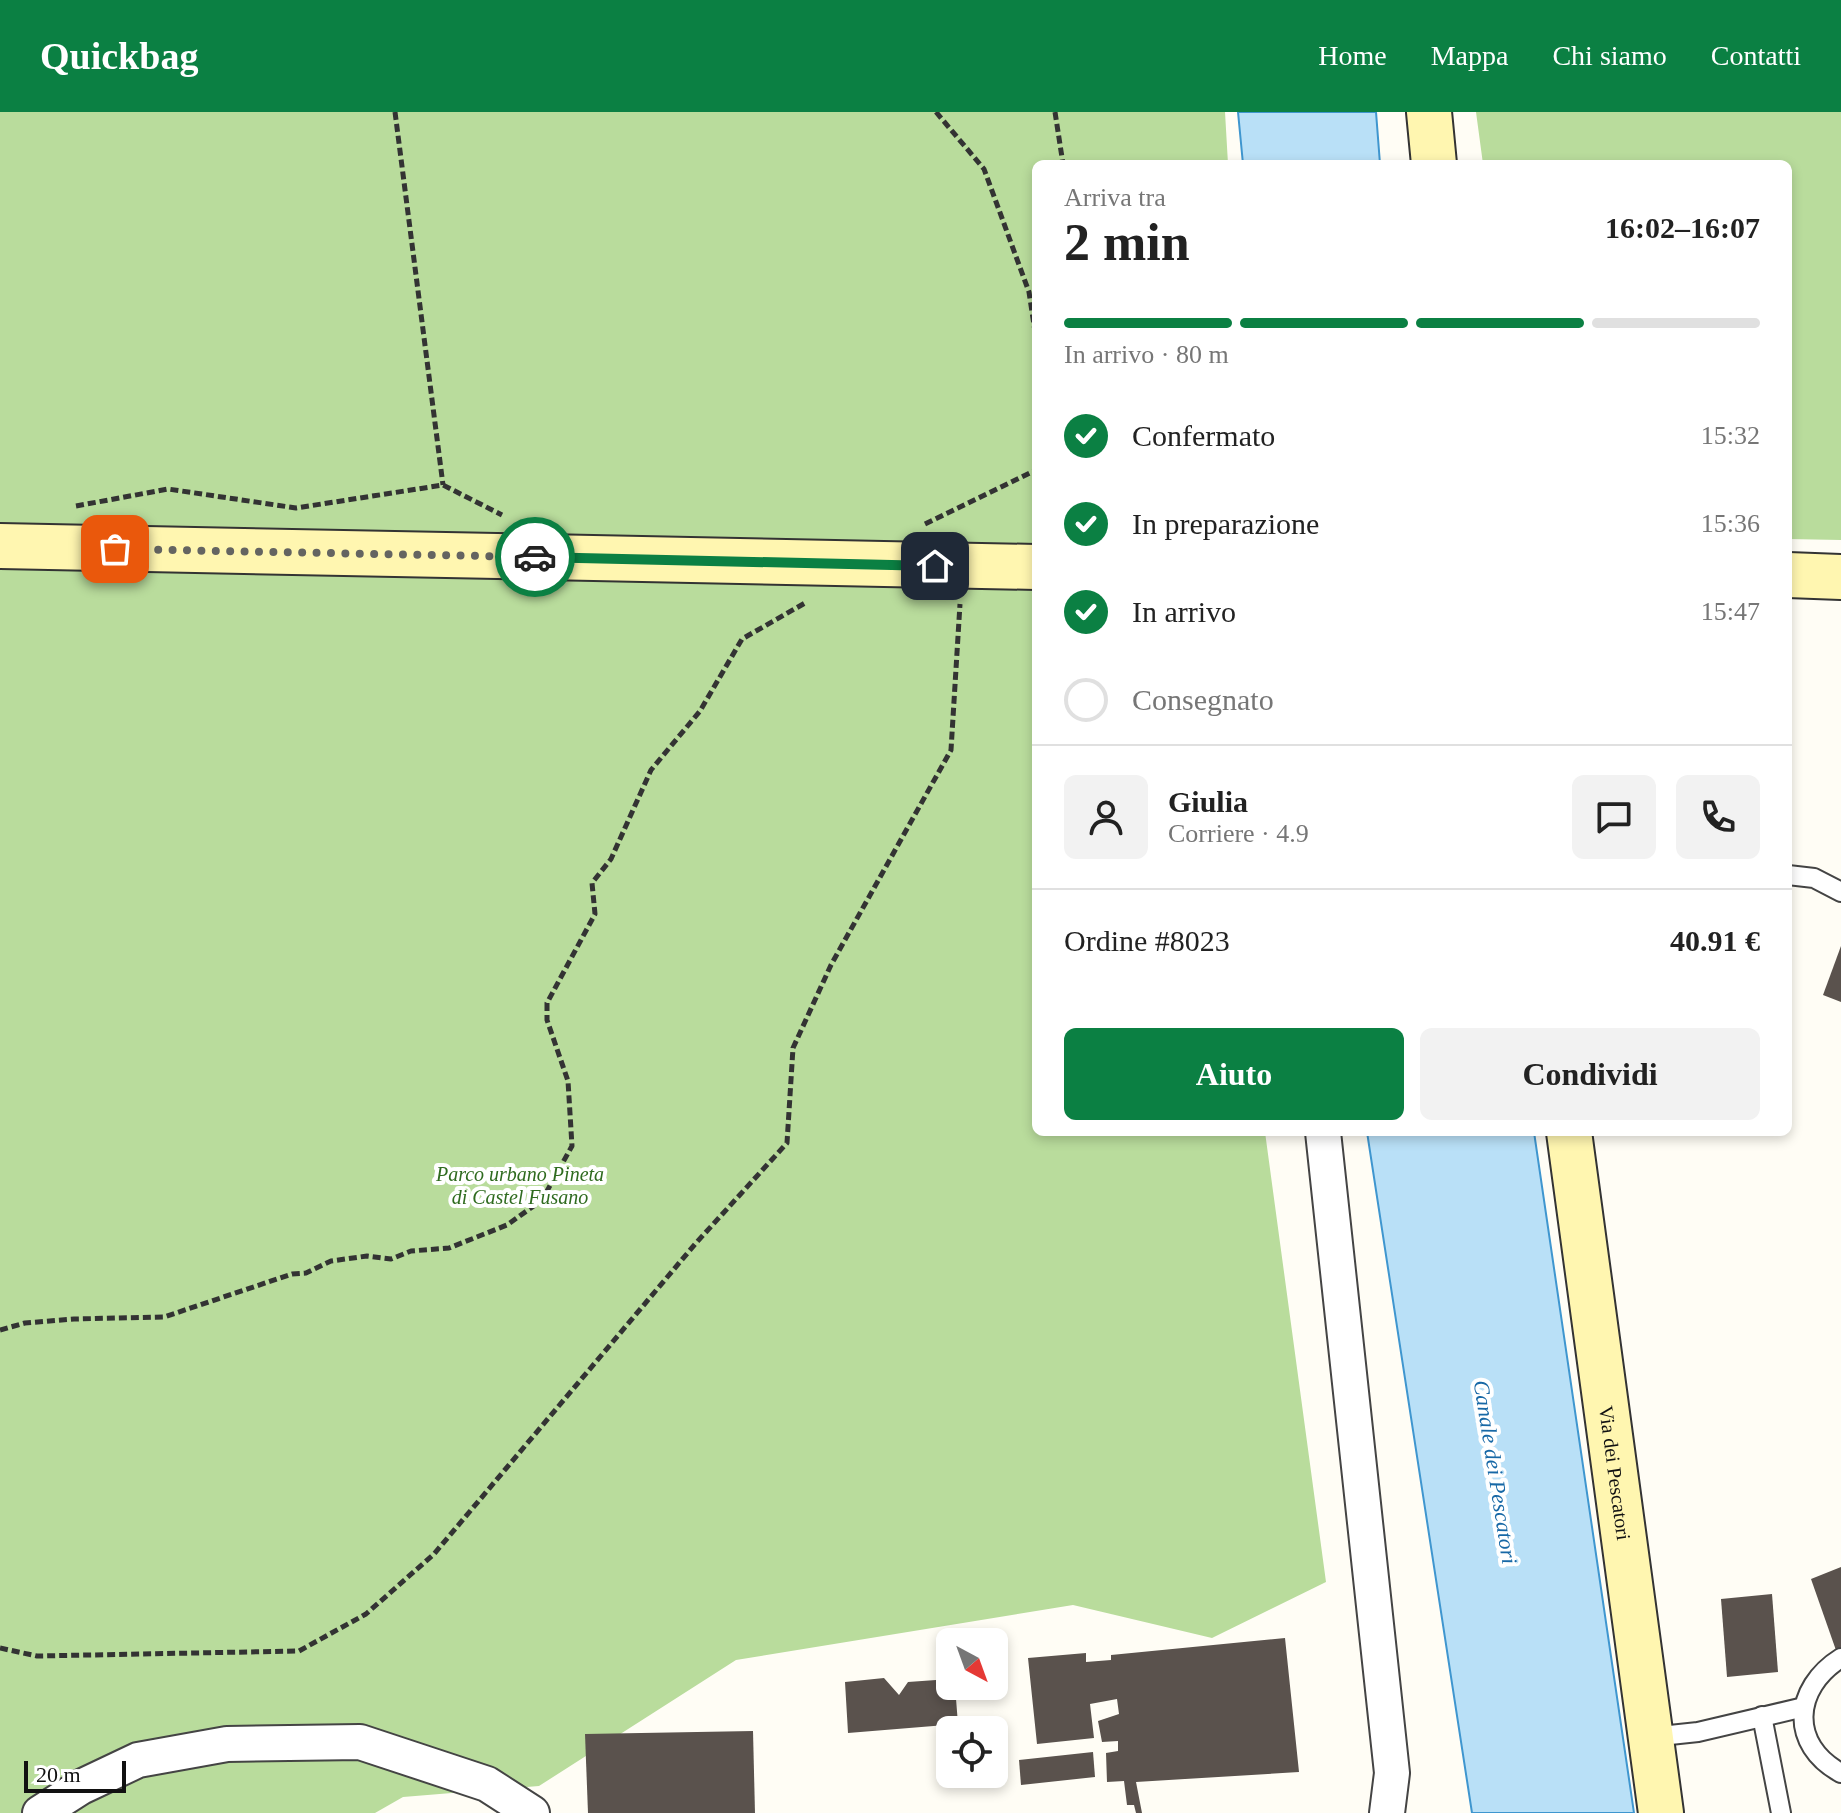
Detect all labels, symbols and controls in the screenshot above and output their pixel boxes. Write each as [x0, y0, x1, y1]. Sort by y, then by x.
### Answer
text: Quickbag [40, 35, 198, 77]
text: Home [1318, 40, 1387, 71]
text: Mappa [1431, 40, 1508, 71]
text: Chi siamo [1552, 40, 1667, 71]
text: Contatti [1711, 40, 1801, 71]
text: Arriva tra [1064, 183, 1166, 212]
text: 16:02–16:07 [1605, 211, 1760, 244]
text: 2 min [1064, 214, 1190, 271]
text: In arrivo · 80 m [1064, 340, 1229, 369]
icon: check [1064, 414, 1108, 458]
text: Confermato [1132, 419, 1275, 452]
text: 15:32 [1701, 421, 1760, 450]
icon: check [1064, 502, 1108, 546]
text: In preparazione [1132, 507, 1319, 540]
text: 15:36 [1701, 509, 1760, 538]
pin [81, 515, 149, 583]
courier [495, 517, 575, 597]
icon: bag [93, 527, 137, 571]
pin [901, 532, 969, 600]
icon: car [513, 535, 557, 579]
icon: home [913, 544, 957, 588]
icon: check [1064, 590, 1108, 634]
text: In arrivo [1132, 595, 1236, 628]
text: 15:47 [1701, 597, 1760, 626]
text: Consegnato [1132, 683, 1274, 716]
button: person [1064, 775, 1148, 859]
button: chat [1572, 775, 1656, 859]
button: phone [1676, 775, 1760, 859]
text: Giulia [1168, 785, 1248, 818]
text: Corriere · 4.9 [1168, 819, 1309, 848]
text: Ordine #8023 [1064, 924, 1230, 957]
text: 40.91 € [1670, 924, 1760, 957]
button: Aiuto [1064, 1028, 1404, 1120]
button: Condividi [1420, 1028, 1760, 1120]
park label: Parco urbano Pineta di Castel Fusano [435, 1163, 604, 1208]
water label: Canale dei Pescatori [1469, 1378, 1522, 1566]
street label: Via dei Pescatori [1595, 1404, 1635, 1542]
north arrow [936, 1628, 1008, 1700]
map controls [936, 1628, 1008, 1788]
button: locate [936, 1716, 1008, 1788]
scale bar [24, 1757, 126, 1793]
text: 20 m [36, 1762, 81, 1787]

